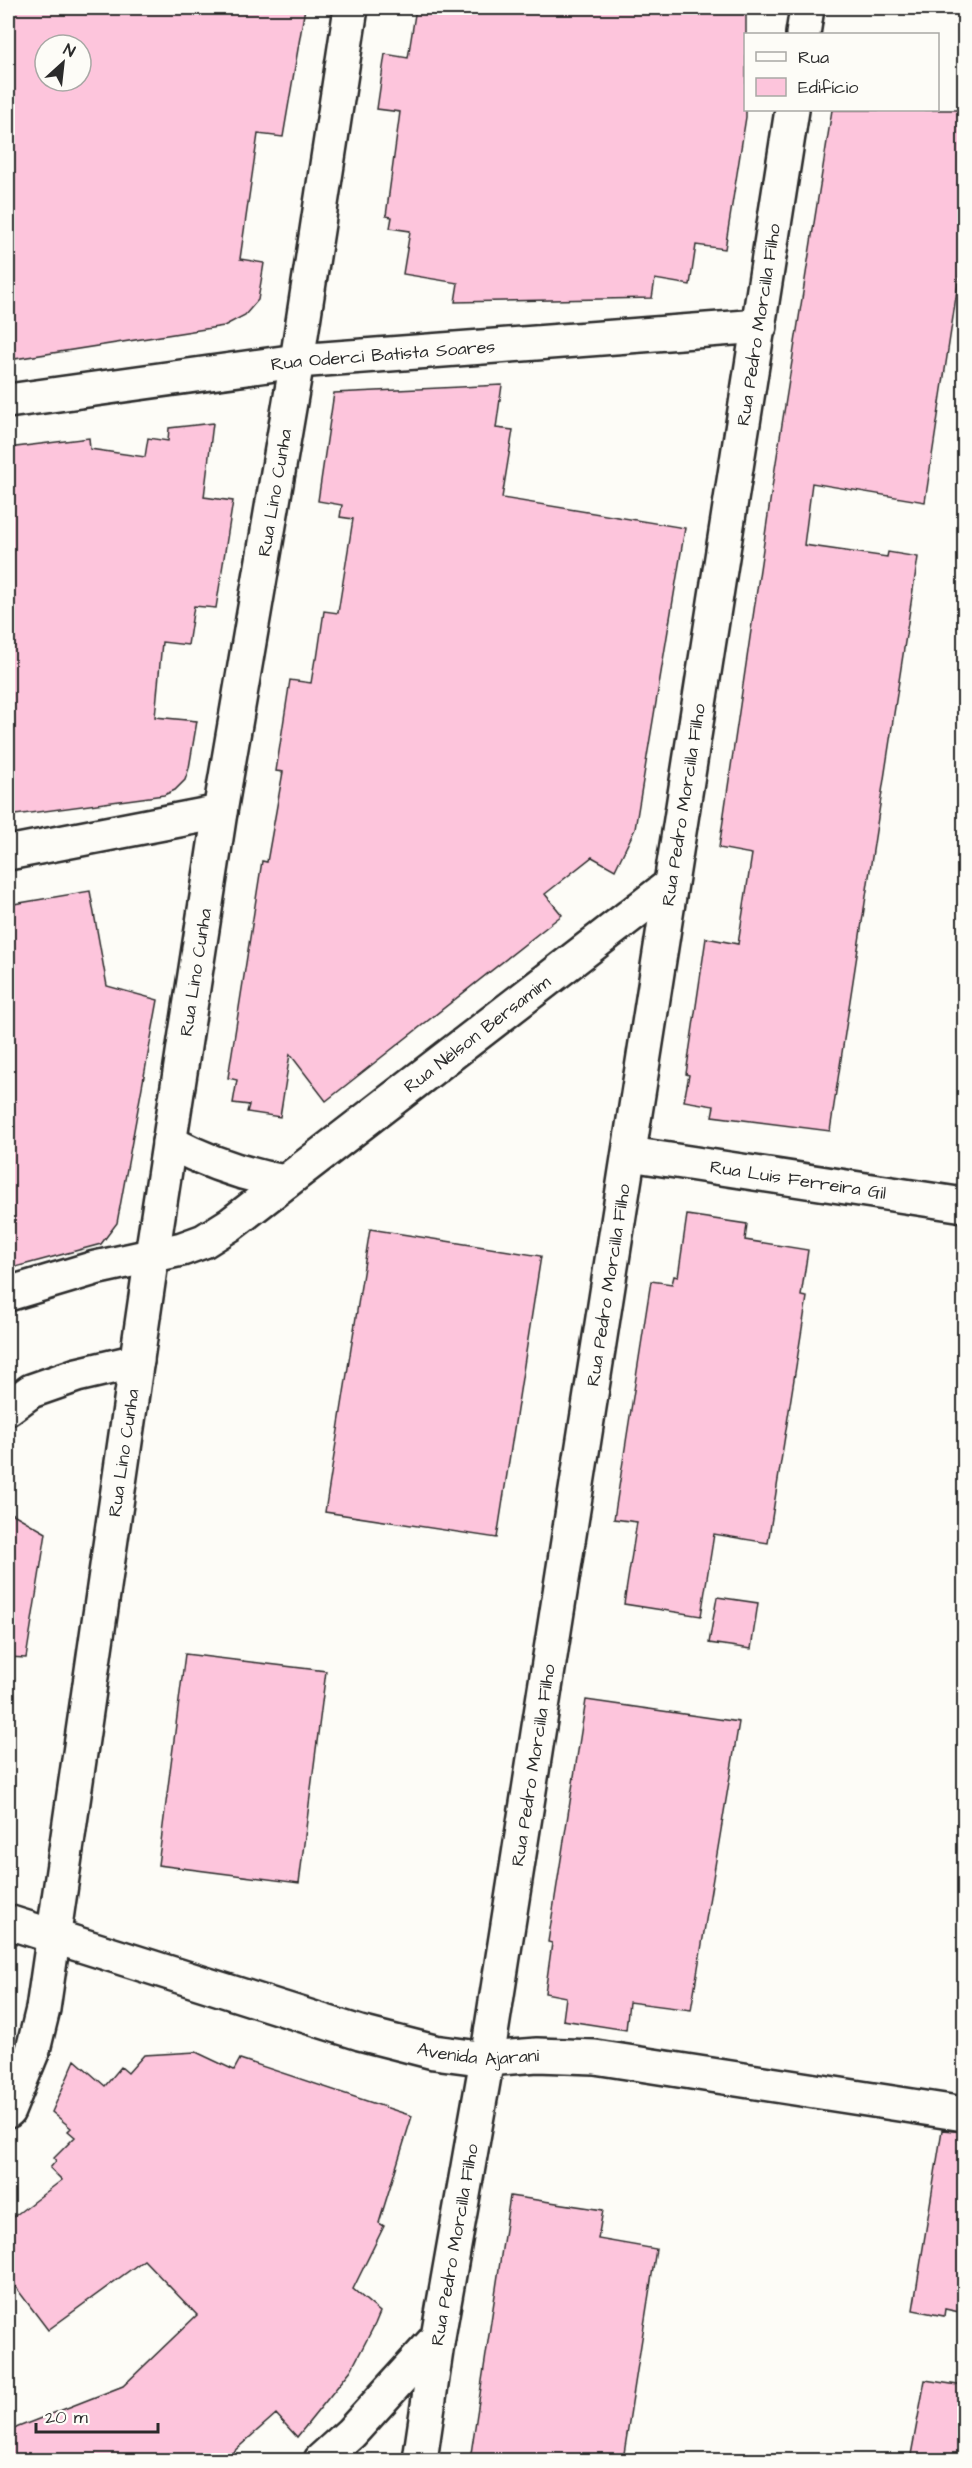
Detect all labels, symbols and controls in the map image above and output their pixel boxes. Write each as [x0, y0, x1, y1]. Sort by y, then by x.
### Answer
north arrow [33, 33, 93, 93]
legend [744, 33, 939, 111]
text: N [60, 38, 79, 63]
text: Rua [798, 45, 829, 70]
text: Edifício [798, 75, 858, 100]
street label: Rua Pedro Morcilla Filho [730, 222, 787, 428]
street label: Rua Oderci Batista Soares [269, 334, 496, 377]
street label: Rua Lino Cunha [251, 427, 298, 558]
street label: Rua Pedro Morcilla Filho [655, 702, 711, 908]
street label: Rua Lino Cunha [173, 907, 218, 1038]
street label: Rua Nélson Bersamim [398, 969, 556, 1099]
street label: Rua Luis Ferreira Gil [708, 1154, 888, 1205]
street label: Rua Pedro Morcilla Filho [580, 1182, 636, 1388]
street label: Rua Lino Cunha [102, 1387, 145, 1518]
street label: Rua Pedro Morcilla Filho [505, 1662, 561, 1868]
street label: Avenida Ajarani [415, 2036, 540, 2072]
street label: Rua Pedro Morcilla Filho [424, 2142, 484, 2347]
scale bar [36, 2396, 158, 2434]
text: 20 m [45, 2405, 88, 2430]

